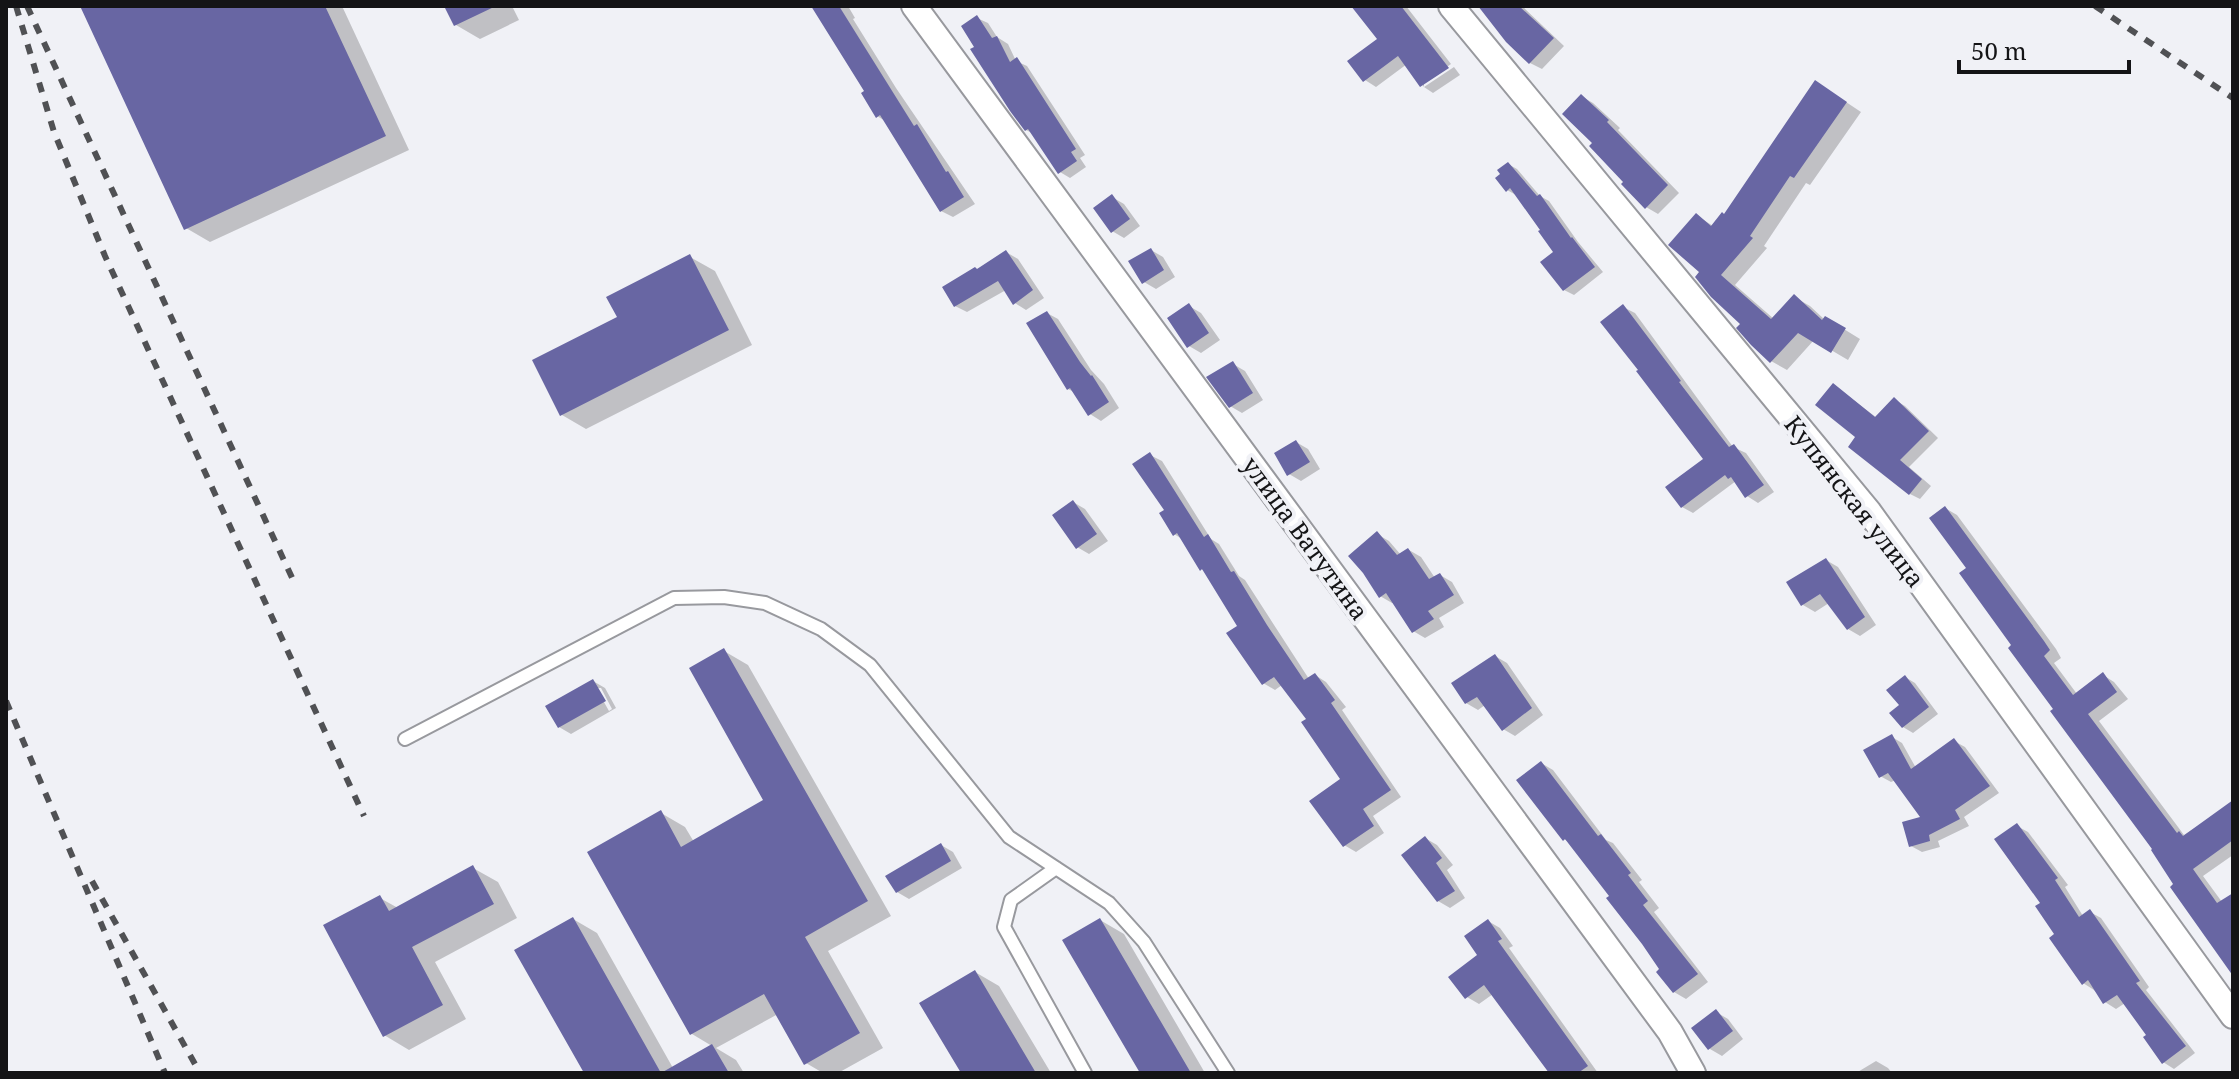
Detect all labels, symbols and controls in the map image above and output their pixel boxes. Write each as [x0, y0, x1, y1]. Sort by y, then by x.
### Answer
scale bar [1959, 24, 2129, 74]
text: 50 m [1971, 34, 2027, 67]
street label: Купянская улица [1777, 408, 1933, 594]
street label: улица Ватутина [1235, 449, 1377, 627]

